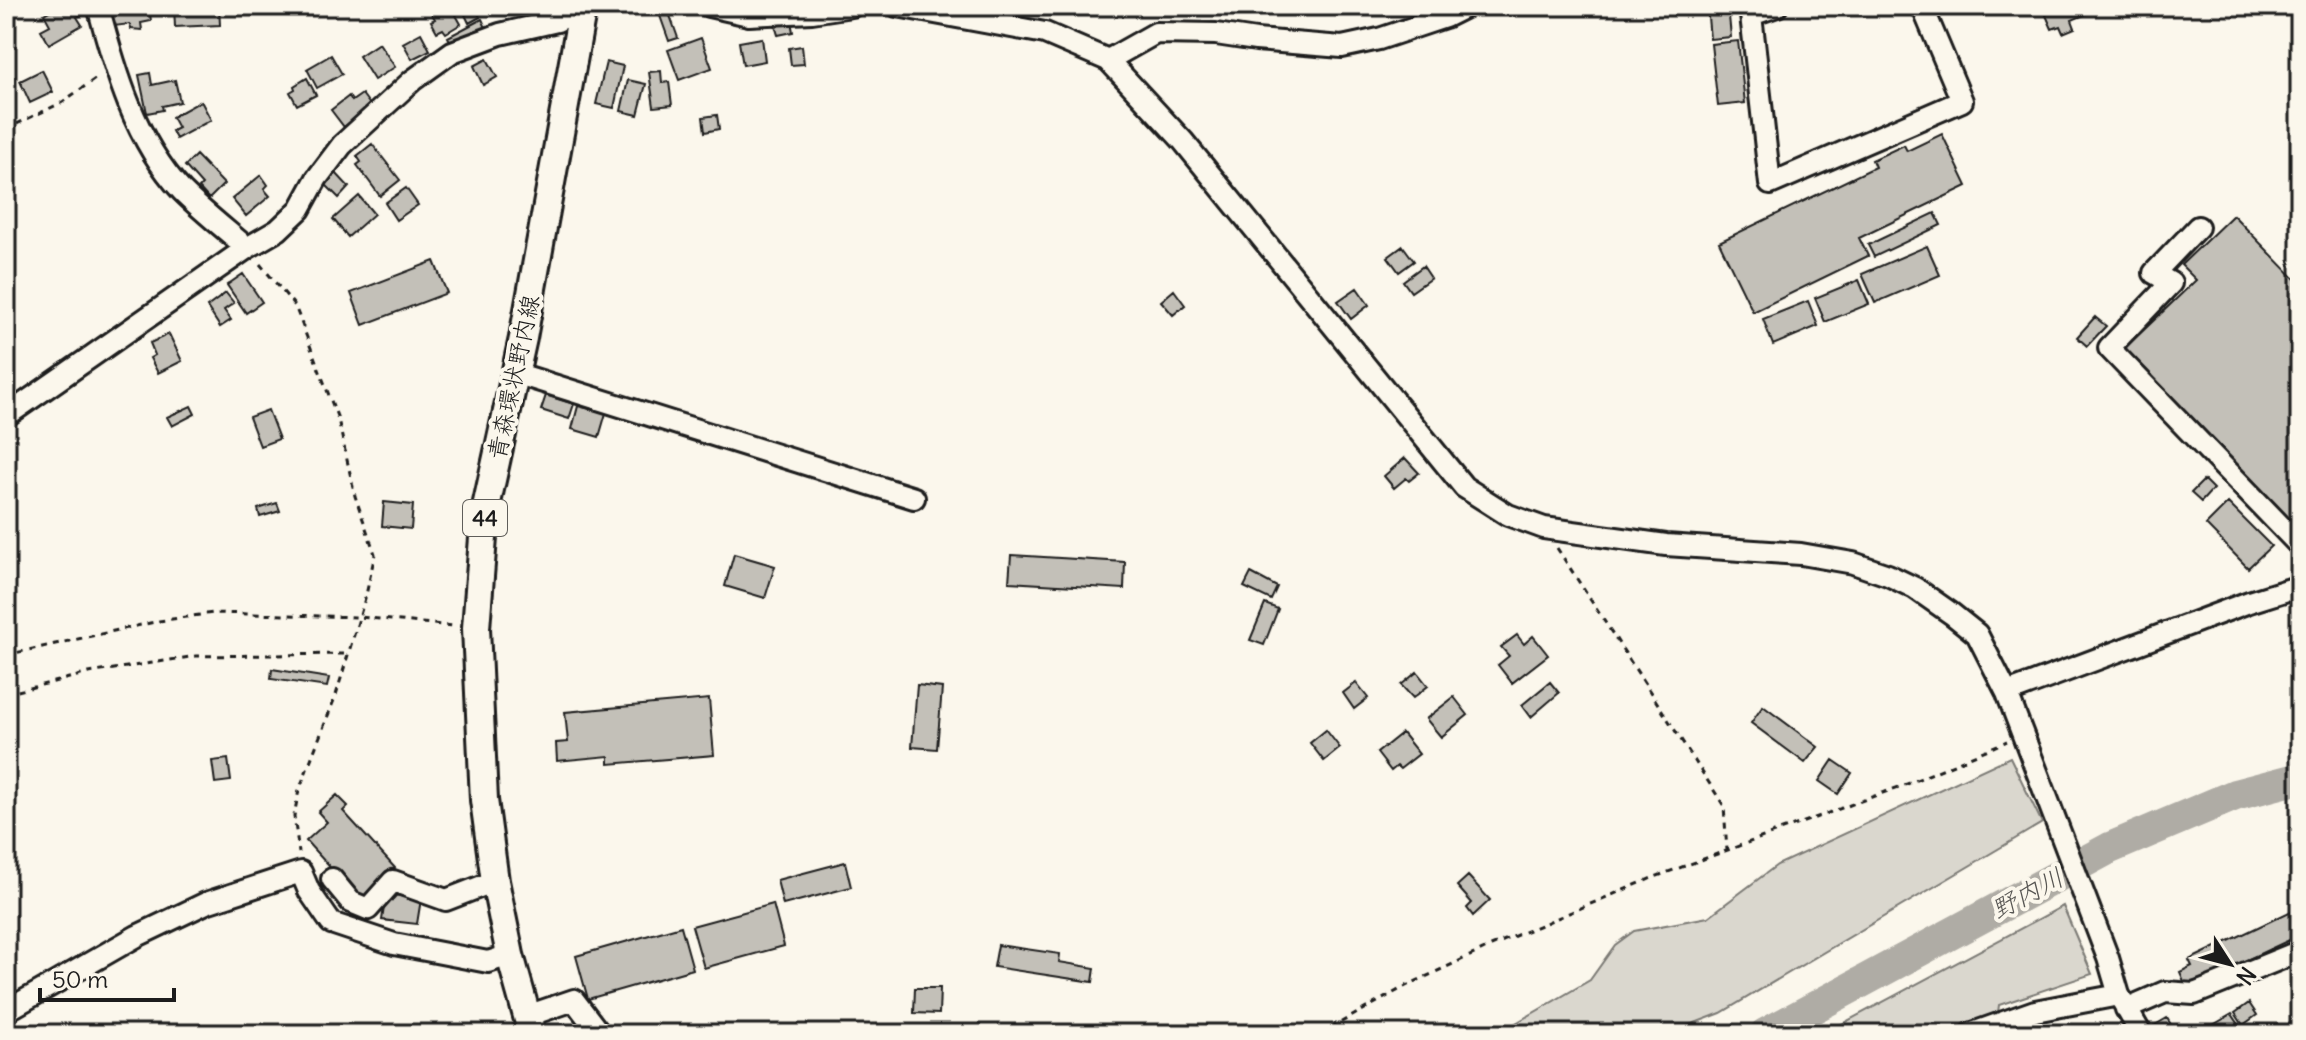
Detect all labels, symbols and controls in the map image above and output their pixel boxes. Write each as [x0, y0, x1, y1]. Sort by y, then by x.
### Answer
street label: 青森環状野内線 [481, 292, 545, 462]
road number: 44 [463, 500, 507, 536]
water label: 野内川 [1985, 860, 2069, 926]
north arrow [2190, 924, 2270, 1004]
scale bar [40, 952, 174, 1002]
text: N [2230, 961, 2262, 990]
text: 50 m [52, 964, 108, 994]

